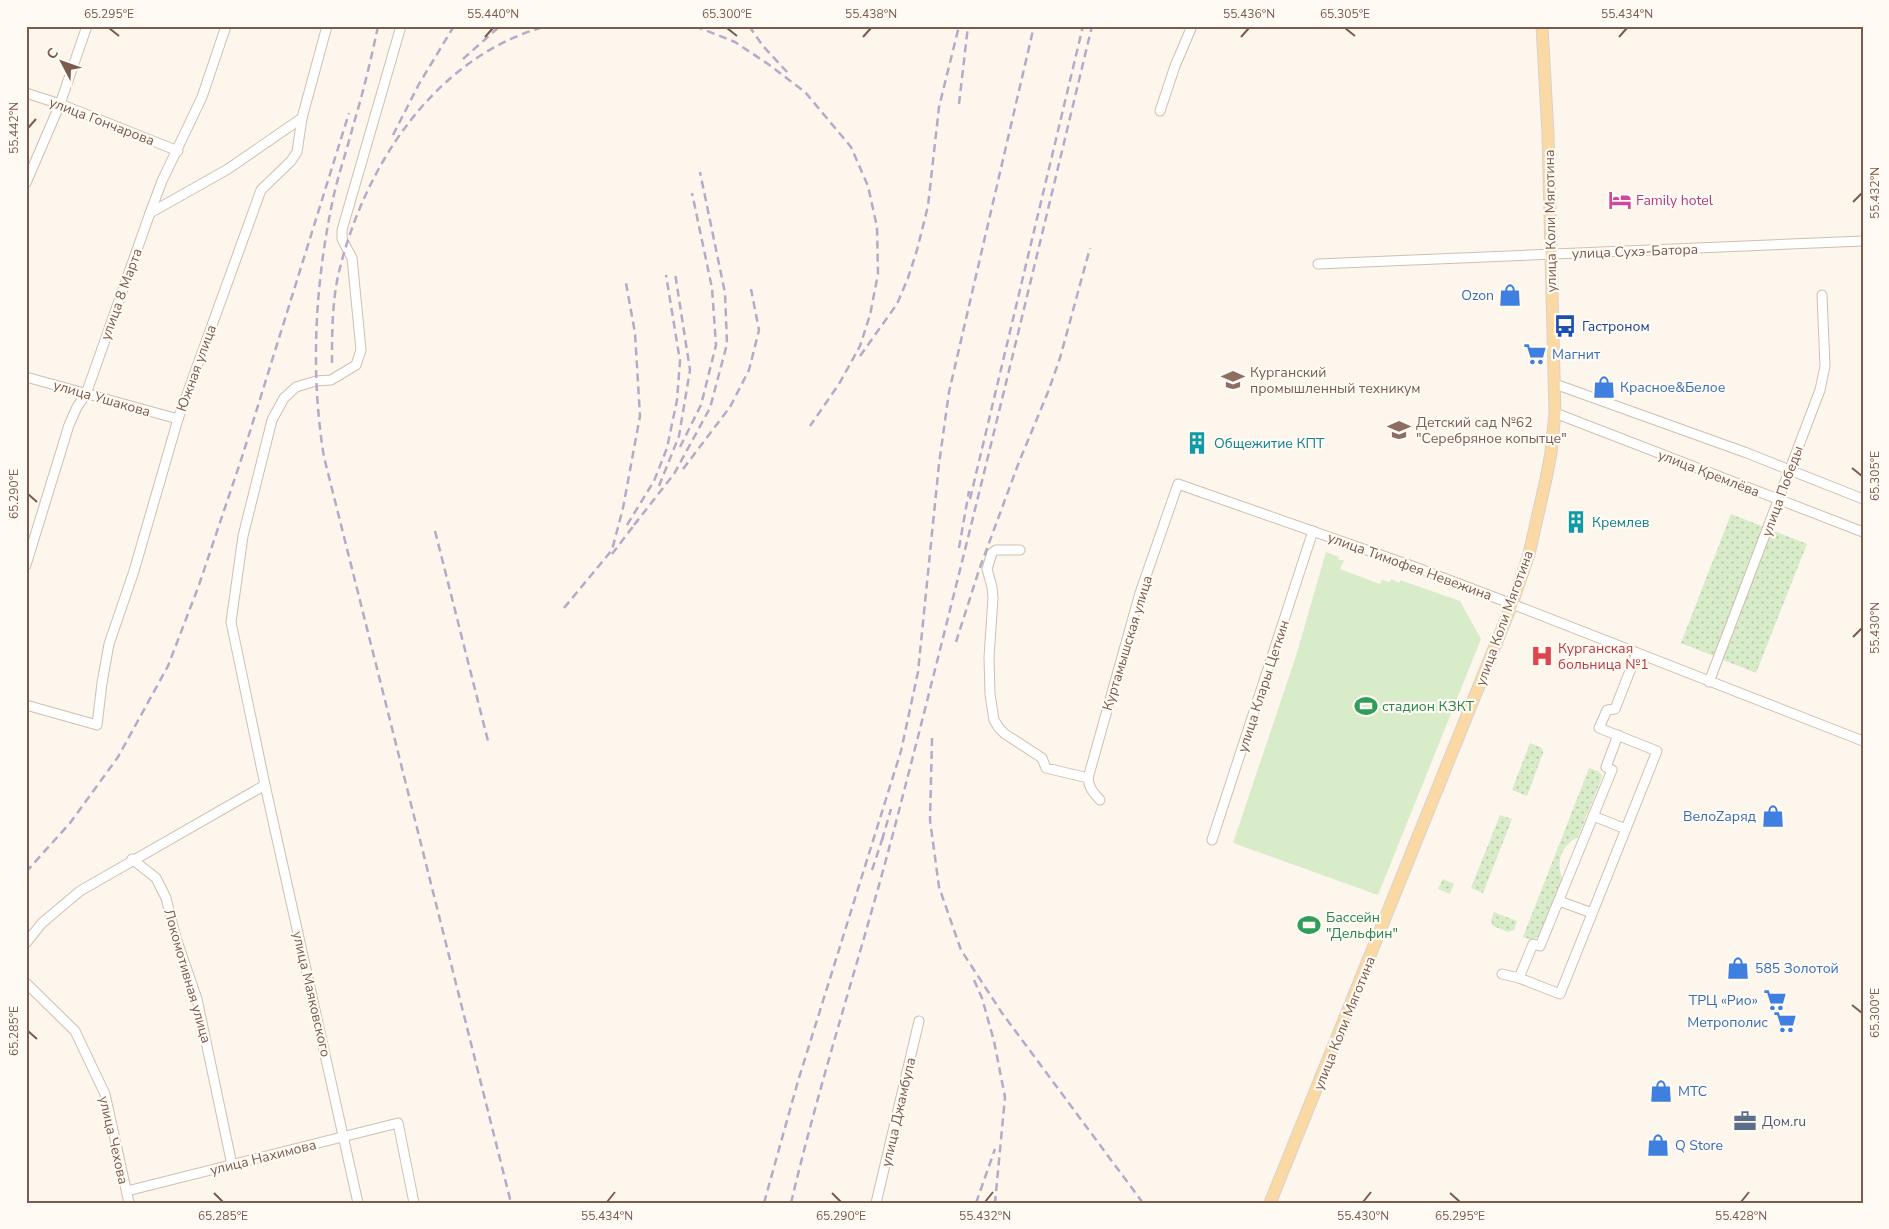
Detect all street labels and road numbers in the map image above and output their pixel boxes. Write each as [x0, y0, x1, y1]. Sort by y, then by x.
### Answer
street label: улица Гончарова [46, 93, 157, 150]
street label: улица Коли Мяготина [1540, 149, 1561, 293]
street label: улица Сухэ-Батора [1572, 240, 1698, 263]
street label: улица 8 Марта [96, 246, 147, 343]
street label: Южная улица [172, 322, 221, 414]
street label: улица Ушакова [51, 376, 153, 421]
street label: улица Победы [1757, 443, 1808, 539]
street label: улица Кремлёва [1655, 445, 1762, 502]
street label: улица Тимофея Невежина [1325, 528, 1495, 605]
street label: улица Коли Мяготина [1471, 548, 1538, 689]
street label: Куртамышская улица [1098, 573, 1157, 713]
street label: улица Клары Цеткин [1233, 618, 1294, 755]
street label: Локомотивная улица [159, 907, 216, 1045]
street label: улица Маяковского [288, 929, 335, 1059]
street label: улица Коли Мяготина [1309, 953, 1380, 1093]
street label: улица Джамбула [877, 1056, 920, 1169]
street label: улица Чехова [94, 1094, 133, 1186]
street label: улица Нахимова [208, 1135, 318, 1180]

